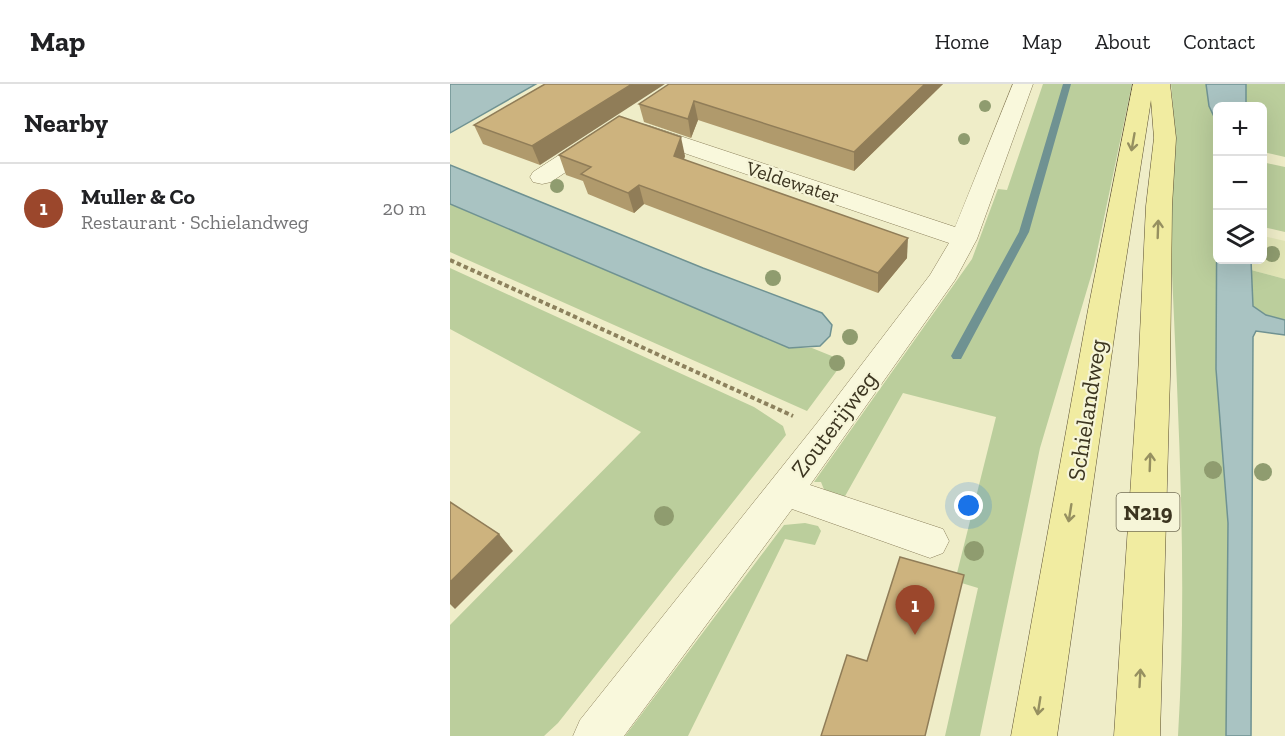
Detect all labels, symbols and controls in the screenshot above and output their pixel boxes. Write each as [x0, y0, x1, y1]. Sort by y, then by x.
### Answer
text: Map [30, 25, 85, 58]
text: Home [935, 29, 989, 54]
text: Map [1022, 29, 1062, 54]
text: About [1095, 29, 1150, 54]
text: Contact [1183, 29, 1255, 54]
map controls [1213, 102, 1267, 264]
button: + [1213, 102, 1267, 156]
text: Nearby [24, 107, 108, 139]
one-way arrow [1127, 131, 1138, 151]
street label: Veldewater [742, 155, 843, 208]
button: − [1213, 156, 1267, 210]
text: Muller & Co [81, 183, 195, 210]
text: 1 [39, 196, 48, 220]
text: 20 m [382, 196, 426, 220]
text: Restaurant · Schielandweg [81, 210, 309, 234]
button: layers [1213, 210, 1267, 264]
one-way arrow [1152, 219, 1164, 239]
street label: Schielandweg [1061, 337, 1112, 483]
street label: Zouterijweg [784, 365, 883, 482]
one-way arrow [1145, 452, 1156, 472]
your location [954, 491, 983, 520]
road number: N219 [1116, 493, 1180, 531]
one-way arrow [1064, 503, 1075, 522]
pin: 1 [896, 586, 934, 635]
one-way arrow [1134, 668, 1145, 688]
one-way arrow [1033, 695, 1044, 715]

